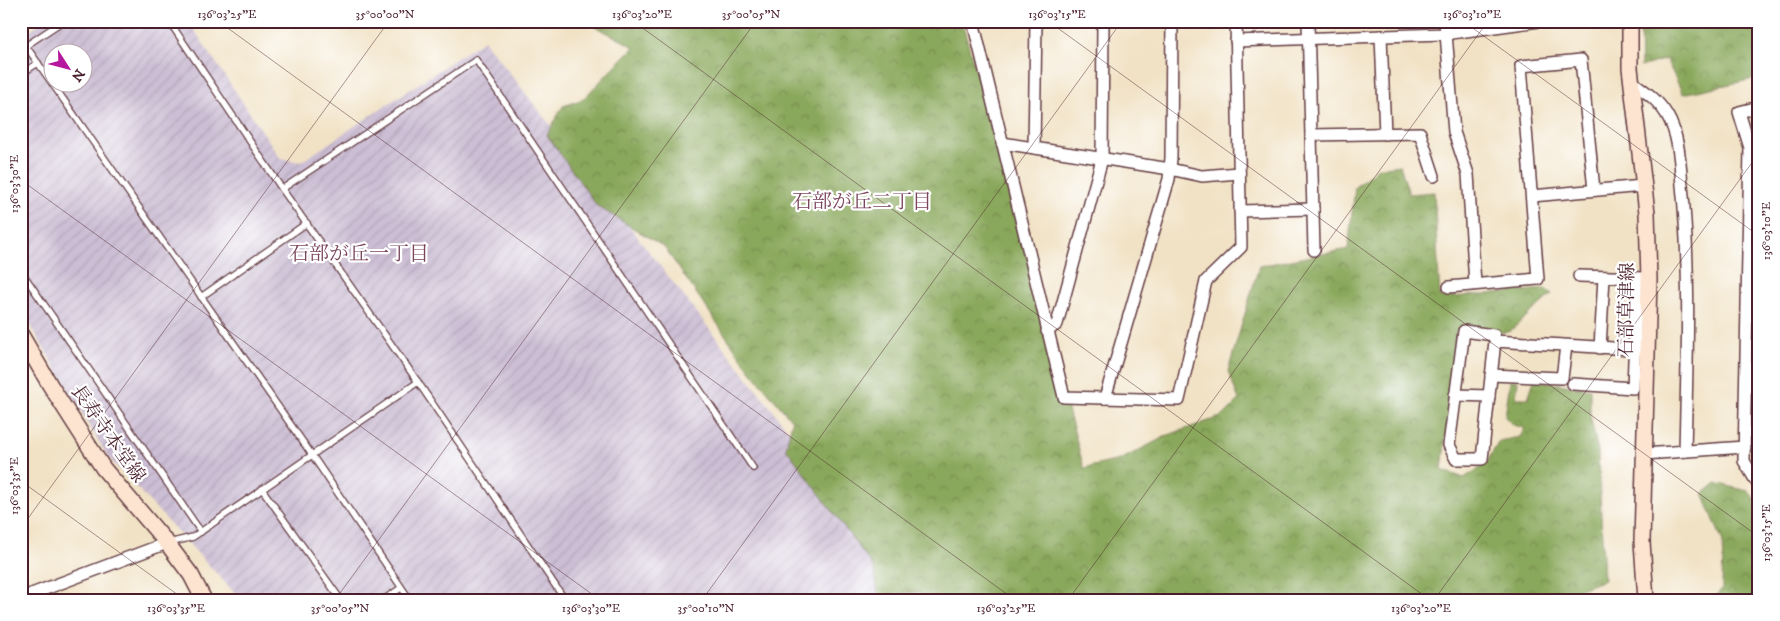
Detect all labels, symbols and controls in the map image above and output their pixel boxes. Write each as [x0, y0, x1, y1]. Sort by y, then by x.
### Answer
text: 136°03'25"E [197, 7, 257, 22]
text: 35°00'00"N [356, 7, 415, 22]
text: 136°03'20"E [612, 7, 672, 22]
text: 35°00'05"N [722, 7, 780, 22]
text: 136°03'15"E [1028, 7, 1086, 22]
text: 136°03'10"E [1443, 7, 1502, 22]
north arrow [42, 42, 92, 92]
text: N [67, 65, 88, 85]
text: 136°03'30"E [7, 154, 22, 213]
district label: 石部が丘二丁目 [792, 190, 932, 215]
text: 136°03'10"E [1759, 201, 1774, 260]
district label: 石部が丘一丁目 [289, 242, 429, 267]
street label: 石部草津線 [1615, 262, 1639, 358]
street label: 長寿寺本堂線 [66, 381, 150, 487]
text: 136°03'35"E [7, 457, 22, 515]
text: 136°03'15"E [1759, 504, 1774, 562]
text: 136°03'35"E [147, 601, 205, 616]
text: 35°00'05"N [311, 601, 369, 616]
text: 136°03'30"E [562, 601, 621, 616]
text: 35°00'10"N [678, 601, 735, 616]
text: 136°03'25"E [976, 601, 1036, 616]
text: 136°03'20"E [1391, 601, 1451, 616]

